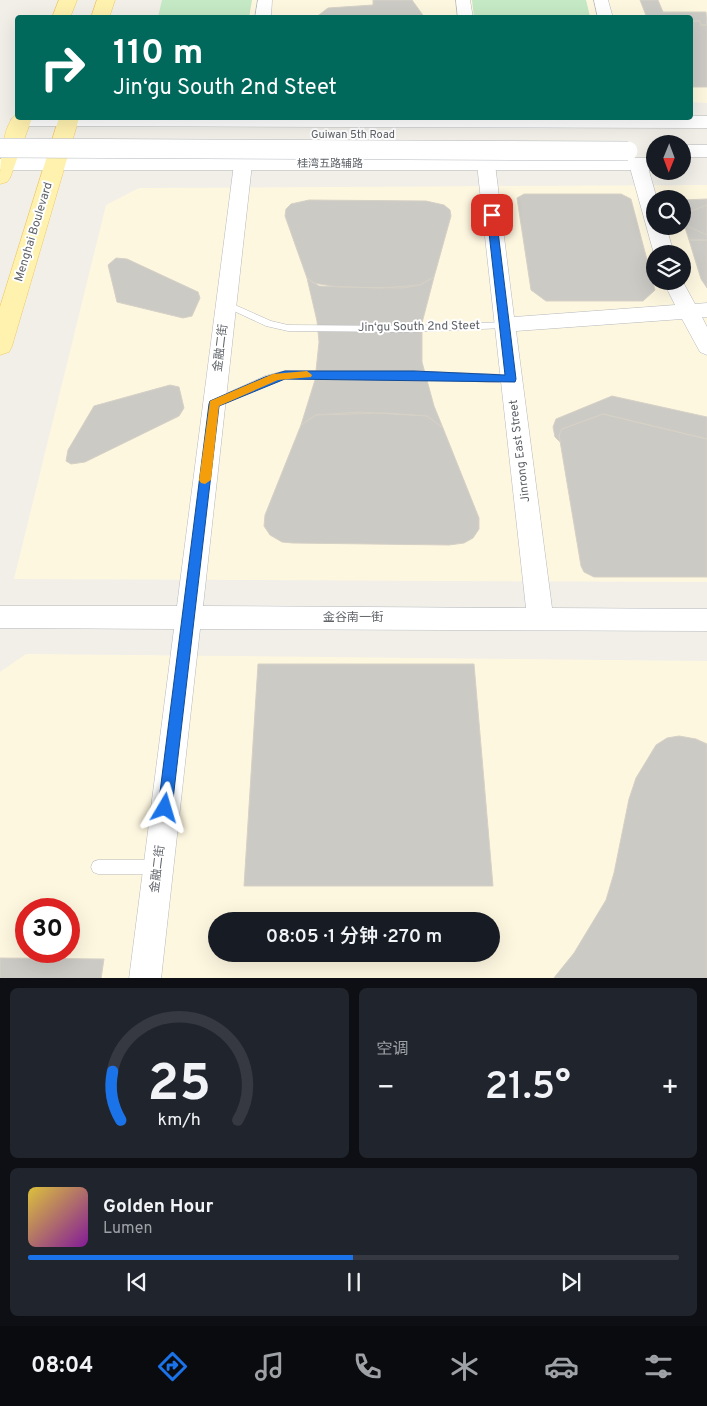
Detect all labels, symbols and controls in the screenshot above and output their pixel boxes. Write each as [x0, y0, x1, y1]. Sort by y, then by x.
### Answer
text: 110 m [113, 32, 203, 76]
icon: right [30, 35, 95, 100]
text: Jin‘gu South 2nd Steet [113, 75, 337, 102]
street label: Guiwan 5th Road [311, 128, 395, 142]
north arrow [646, 135, 691, 180]
map controls [646, 135, 691, 290]
street label: 桂湾五路辅路 [297, 157, 363, 171]
street label: Menghai Boulevard [11, 180, 57, 284]
button: search [646, 190, 691, 235]
pin [471, 194, 513, 236]
icon: arrive [478, 201, 506, 229]
button: layers [646, 245, 691, 290]
street label: Jin‘gu South 2nd Steet [358, 318, 480, 336]
street label: 金融二街 [210, 323, 232, 373]
street label: Jinrong East Street [506, 399, 534, 503]
street label: 金谷南一街 [323, 610, 383, 626]
position arrow [138, 781, 190, 833]
street label: 金融二街 [147, 844, 169, 894]
speed limit sign: 30 [15, 898, 80, 963]
text: 08:05 · 1 分钟 · 270 m [266, 925, 442, 949]
text: 空调 [377, 1040, 409, 1060]
text: 25 [147, 1053, 211, 1119]
text: 21.5° [485, 1064, 571, 1113]
text: − [377, 1071, 395, 1107]
text: + [661, 1071, 679, 1107]
text: km/h [158, 1109, 201, 1132]
text: Golden Hour [103, 1195, 214, 1219]
text: Lumen [103, 1219, 153, 1239]
icon: previous [123, 1268, 151, 1296]
icon: pause [340, 1268, 368, 1296]
icon: next [557, 1268, 585, 1296]
icon: directions [155, 1349, 190, 1384]
icon: music [252, 1349, 287, 1384]
icon: phone [350, 1349, 385, 1384]
icon: climate [447, 1349, 482, 1384]
icon: car [544, 1349, 579, 1384]
icon: filters [641, 1349, 676, 1384]
text: 08:04 [31, 1353, 93, 1380]

